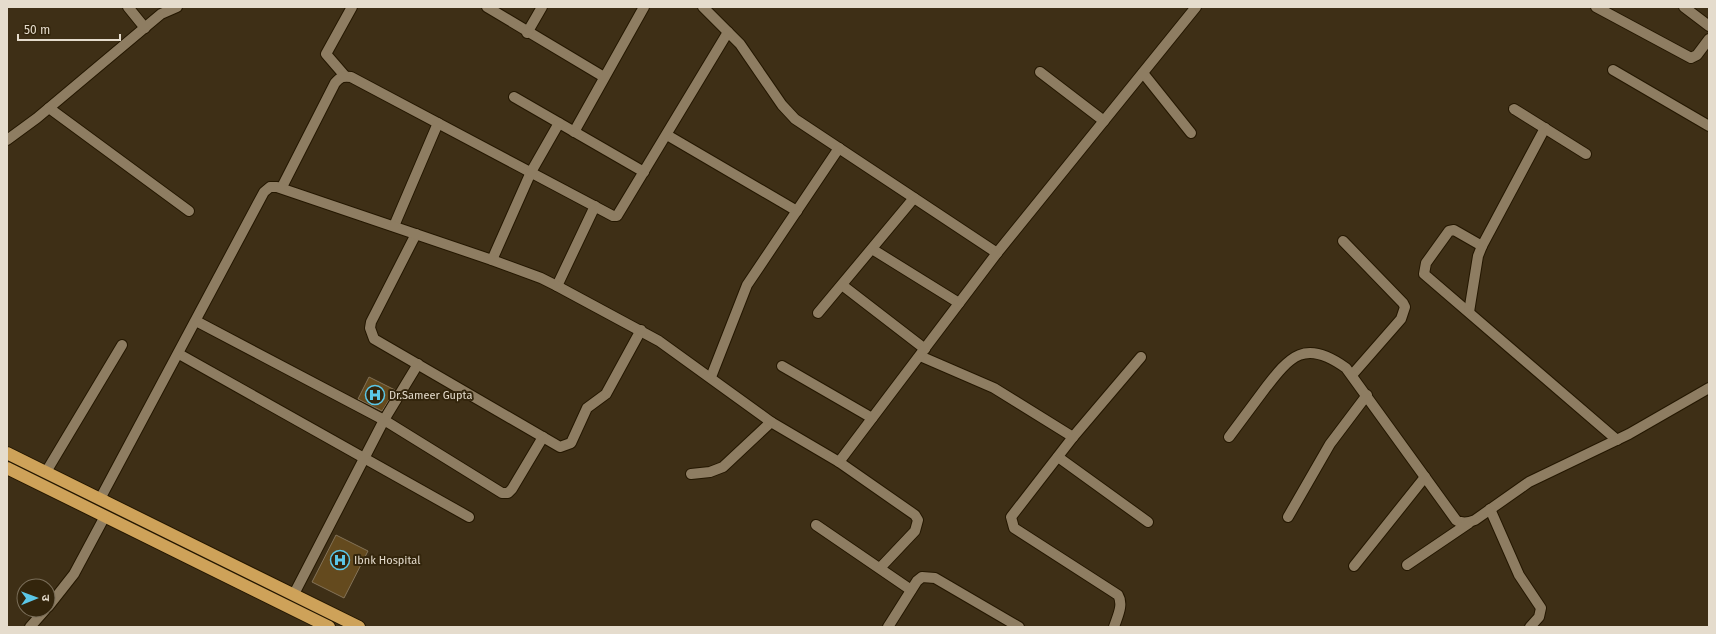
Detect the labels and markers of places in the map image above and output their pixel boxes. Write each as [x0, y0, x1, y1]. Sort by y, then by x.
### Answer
hospital icon: Dr.Sameer Gupta [364, 384, 386, 406]
place label: Dr.Sameer Gupta [389, 389, 472, 402]
hospital icon: Ibnk Hospital [329, 549, 351, 571]
place label: Ibnk Hospital [354, 554, 420, 567]

